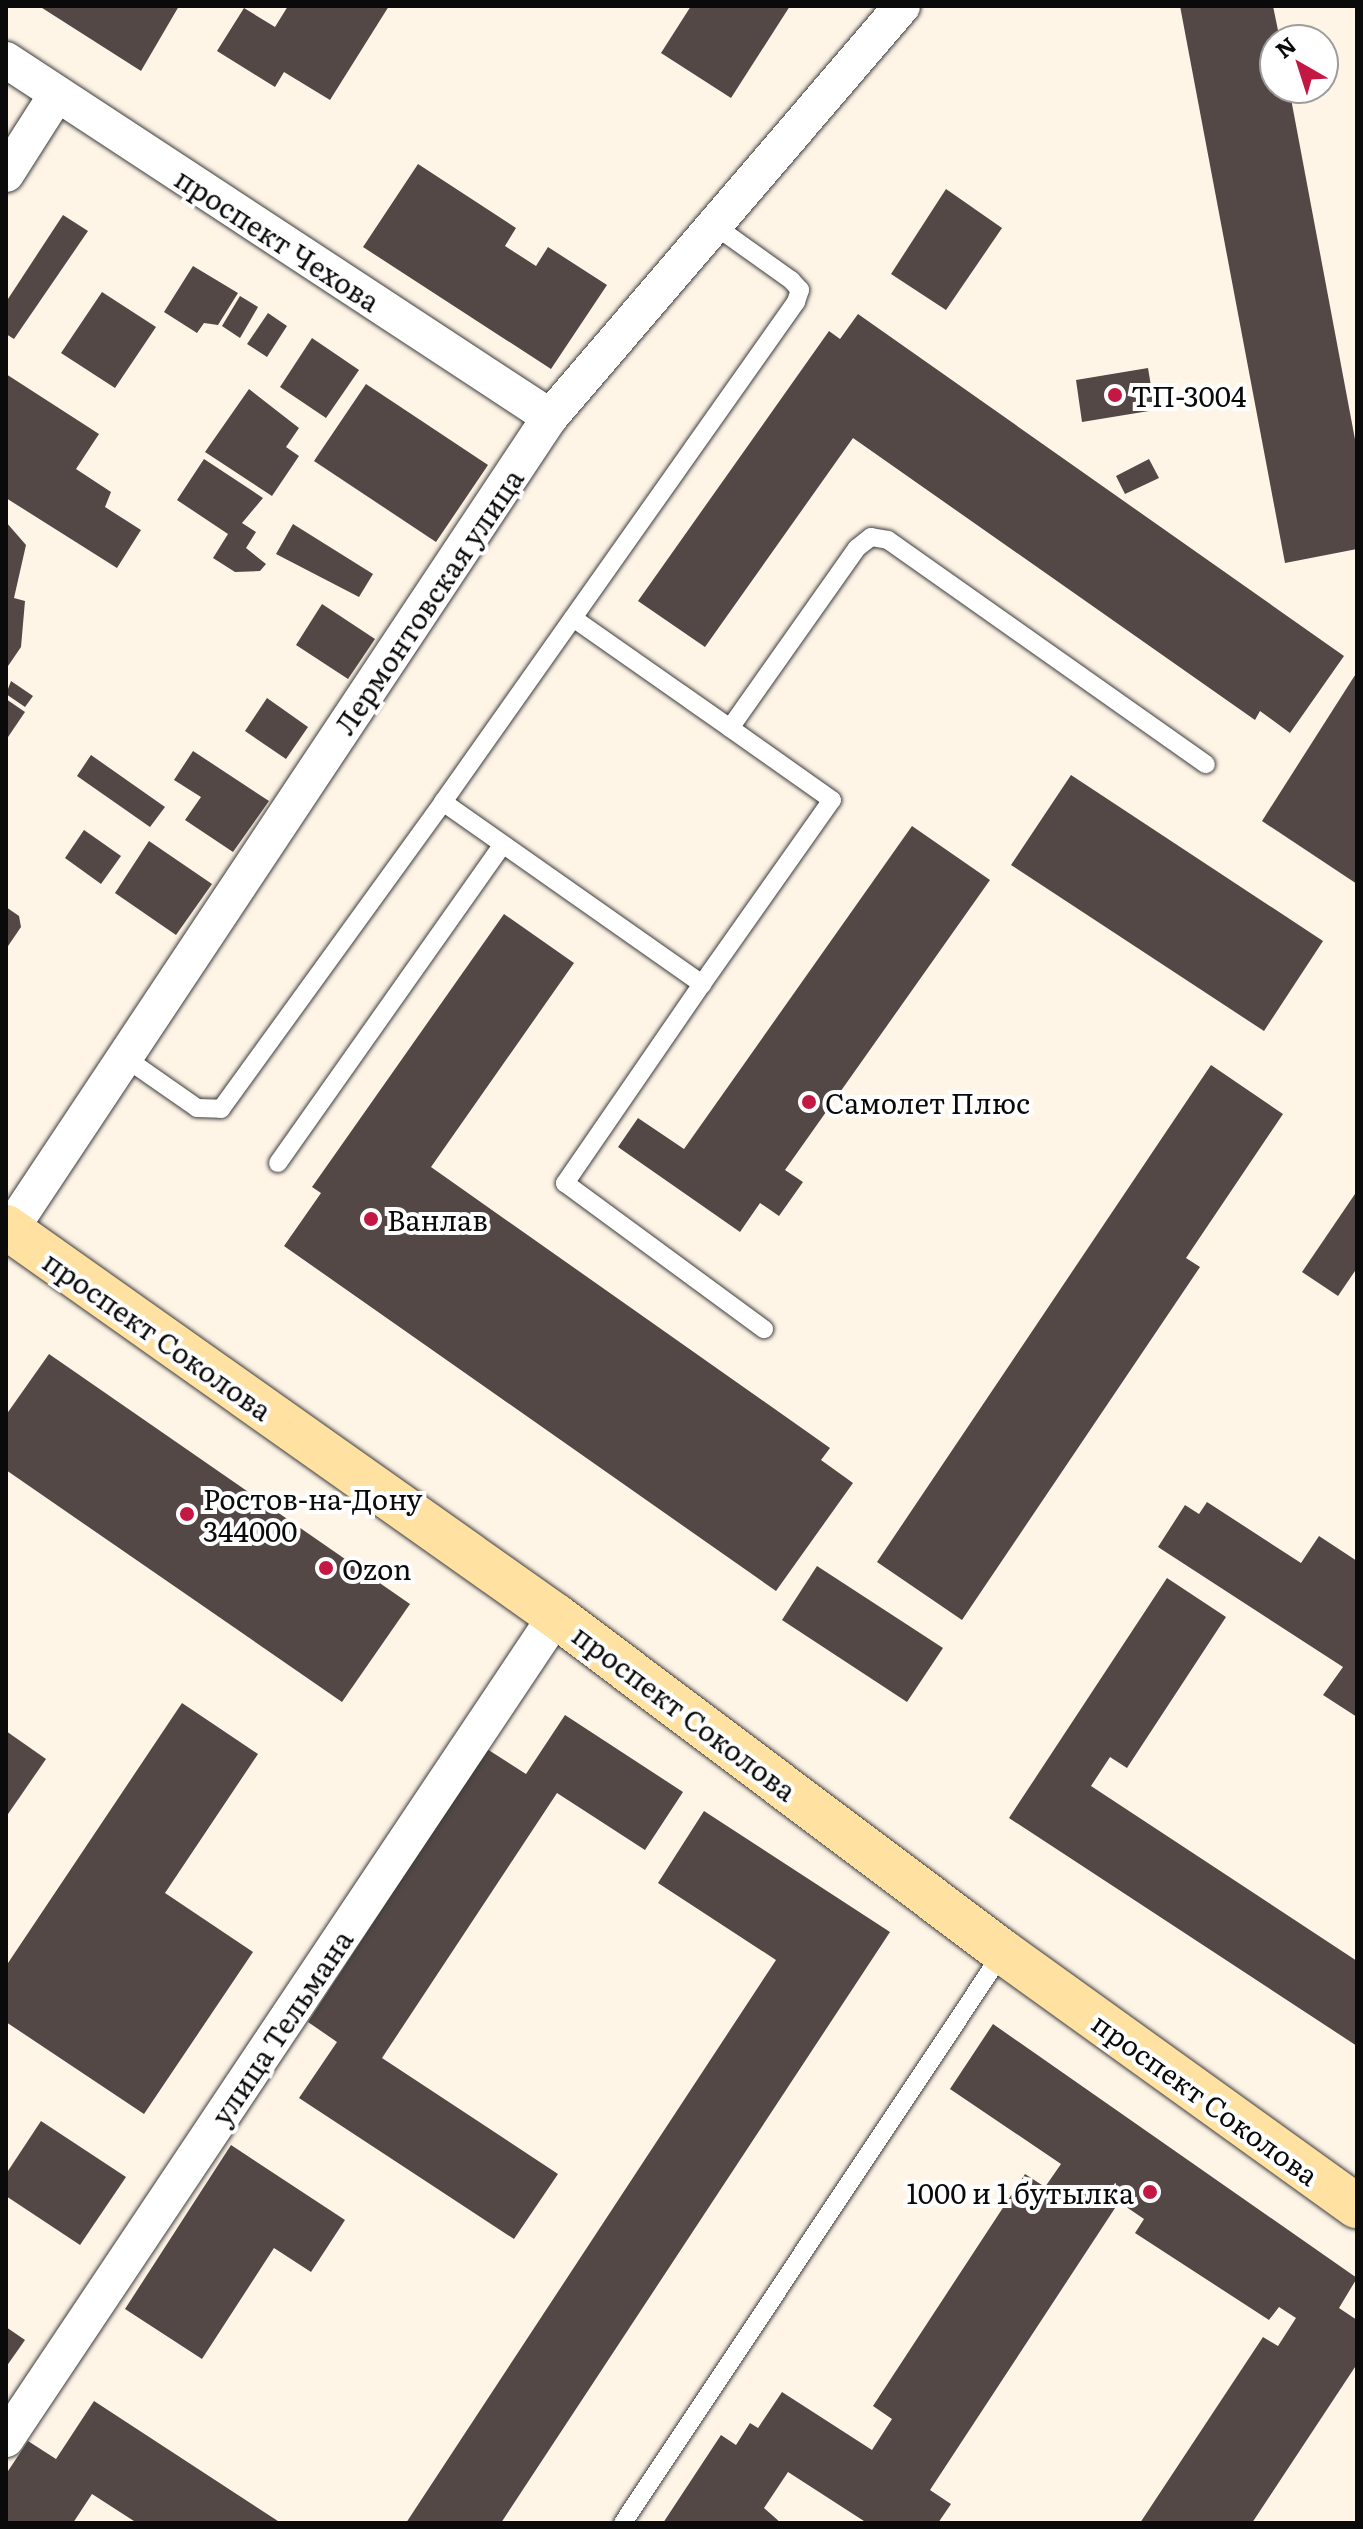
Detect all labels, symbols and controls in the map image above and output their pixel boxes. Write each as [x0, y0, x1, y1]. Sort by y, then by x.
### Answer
north arrow [1259, 24, 1339, 104]
text: N [1267, 28, 1302, 65]
street label: проспект Чехова [169, 160, 387, 318]
place label: ТП-3004 [1131, 378, 1246, 412]
marker: ТП-3004 [1106, 386, 1124, 404]
street label: Лермонтовская улица [327, 462, 529, 740]
place label: Самолет Плюс [825, 1085, 1030, 1119]
marker: Самолет Плюс [800, 1093, 818, 1111]
place label: Ванлав [387, 1202, 488, 1236]
marker: Ванлав [362, 1210, 380, 1228]
street label: проспект Соколова [37, 1244, 279, 1426]
place label: Ростов-на-Дону 344000 [203, 1481, 422, 1547]
marker: Ростов-на-Дону 344000 [178, 1505, 196, 1523]
place label: Ozon [342, 1551, 412, 1585]
marker: Ozon [317, 1559, 335, 1577]
street label: проспект Соколова [567, 1617, 803, 1807]
street label: улица Тельмана [203, 1923, 359, 2131]
street label: проспект Соколова [1086, 2005, 1326, 2191]
place label: 1000 и 1 бутылка [906, 2175, 1134, 2209]
marker: 1000 и 1 бутылка [1141, 2183, 1159, 2201]

